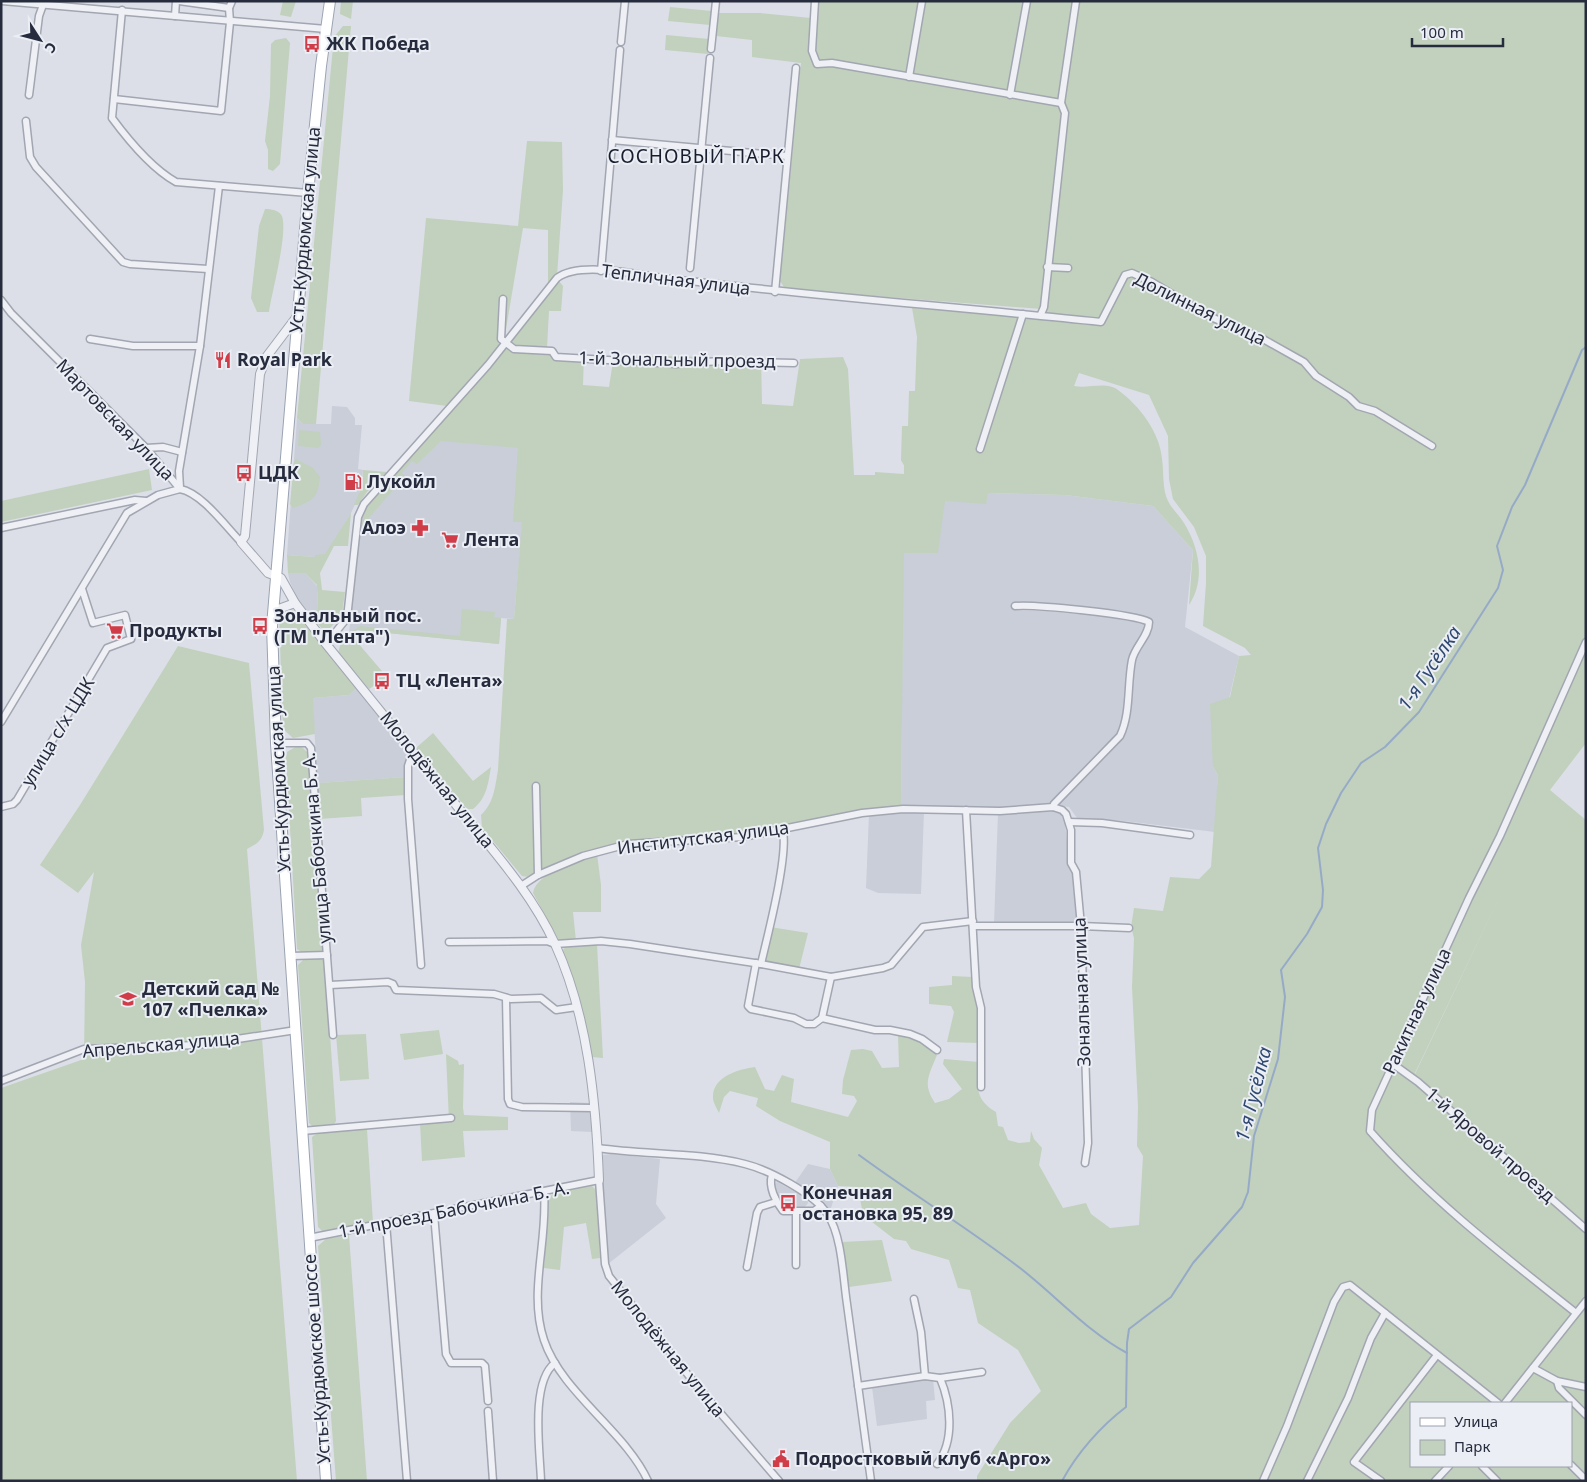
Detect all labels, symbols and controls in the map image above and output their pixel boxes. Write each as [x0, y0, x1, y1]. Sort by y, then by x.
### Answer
north arrow [15, 15, 65, 65]
scale bar [1412, 15, 1503, 47]
text: 100 m [1420, 22, 1464, 42]
place label: ЖК Победа [326, 31, 430, 55]
bus stop icon: ЖК Победа [302, 34, 322, 54]
text: С [41, 39, 61, 57]
street label: Усть-Курдюмская улица [283, 126, 325, 334]
district label: СОСНОВЫЙ ПАРК [607, 143, 785, 169]
street label: Тепличная улица [600, 258, 752, 300]
street label: Долинная улица [1131, 266, 1270, 350]
street label: 1-й Зональный проезд [578, 345, 776, 373]
place label: Royal Park [237, 347, 333, 371]
restaurant icon: Royal Park [213, 350, 233, 370]
street label: Мартовская улица [51, 353, 180, 485]
place label: ЦДК [258, 460, 300, 484]
bus stop icon: ЦДК [234, 463, 254, 483]
place label: Лукойл [367, 469, 436, 493]
fuel station icon: Лукойл [343, 472, 363, 492]
place label: Алоэ [362, 515, 406, 539]
pharmacy icon: Алоэ [410, 518, 430, 538]
place label: Лента [464, 527, 519, 551]
supermarket icon: Лента [440, 530, 460, 550]
place label: Зональный пос. (ГМ "Лента") [274, 603, 422, 648]
bus stop icon: Зональный пос. (ГМ "Лента") [250, 616, 270, 636]
place label: Продукты [129, 618, 222, 642]
water label: 1-я Гусёлка [1391, 620, 1467, 715]
supermarket icon: Продукты [105, 621, 125, 641]
street label: Усть-Курдюмская улица [261, 665, 295, 873]
place label: ТЦ «Лента» [396, 668, 502, 692]
bus stop icon: ТЦ «Лента» [372, 671, 392, 691]
street label: улица с/х ЦДК [15, 672, 100, 791]
street label: Молодёжная улица [375, 706, 500, 853]
street label: улица Бабочкина Б. А. [296, 751, 336, 945]
street label: Институтская улица [616, 815, 790, 859]
street label: Зональная улица [1066, 917, 1096, 1067]
street label: Ракитная улица [1376, 944, 1456, 1078]
place label: Детский сад № 107 «Пчелка» [142, 976, 279, 1021]
school or university icon: Детский сад № 107 «Пчелка» [118, 989, 138, 1009]
street label: Апрельская улица [81, 1025, 241, 1063]
water label: 1-я Гусёлка [1229, 1044, 1277, 1144]
street label: 1-й Яровой проезд [1421, 1081, 1560, 1207]
street label: 1-й проезд Бабочкина Б. А. [336, 1175, 571, 1243]
place label: Конечная остановка 95, 89 [802, 1180, 953, 1225]
bus stop icon: Конечная остановка 95, 89 [778, 1193, 798, 1213]
street label: Усть-Курдюмское шоссе [297, 1253, 335, 1465]
street label: Молодёжная улица [606, 1275, 731, 1422]
legend [1410, 1402, 1572, 1467]
text: Улица [1454, 1411, 1498, 1431]
text: Парк [1454, 1436, 1490, 1456]
place label: Подростковый клуб «Арго» [795, 1446, 1051, 1470]
public building icon: Подростковый клуб «Арго» [771, 1449, 791, 1469]

